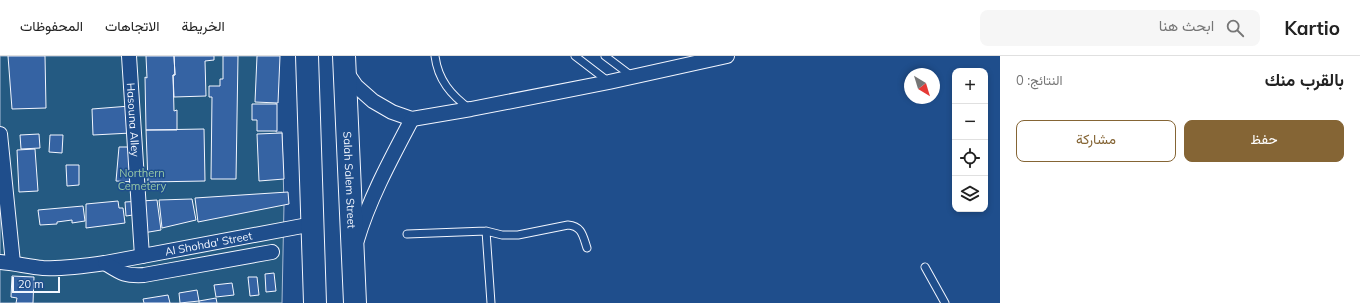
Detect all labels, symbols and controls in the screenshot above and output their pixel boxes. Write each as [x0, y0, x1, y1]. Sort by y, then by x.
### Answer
search box [980, 10, 1260, 46]
text: ابحث هنا [1159, 16, 1214, 35]
text: Kartio [1284, 16, 1340, 40]
text: المحفوظات [20, 17, 83, 35]
text: الاتجاهات [105, 17, 159, 35]
text: الخريطة [181, 17, 225, 35]
icon: search [1224, 17, 1246, 39]
north arrow [904, 68, 940, 104]
map controls [952, 68, 988, 212]
button: + [952, 68, 988, 104]
text: بالقرب منك [1265, 69, 1344, 90]
text: النتائج: 0 [1016, 72, 1063, 88]
street label: Hasouna Alley [124, 82, 143, 157]
button: − [952, 104, 988, 140]
button: مشاركة [1016, 120, 1176, 162]
button: حفظ [1184, 120, 1344, 162]
street label: Salah Salem Street [340, 131, 359, 229]
button: locate [952, 140, 988, 176]
park label: Northern Cemetery [118, 166, 167, 193]
button: layers [952, 176, 988, 212]
street label: Al Shohda' Street [164, 229, 253, 259]
scale bar [12, 275, 60, 294]
text: 20 m [18, 277, 44, 291]

